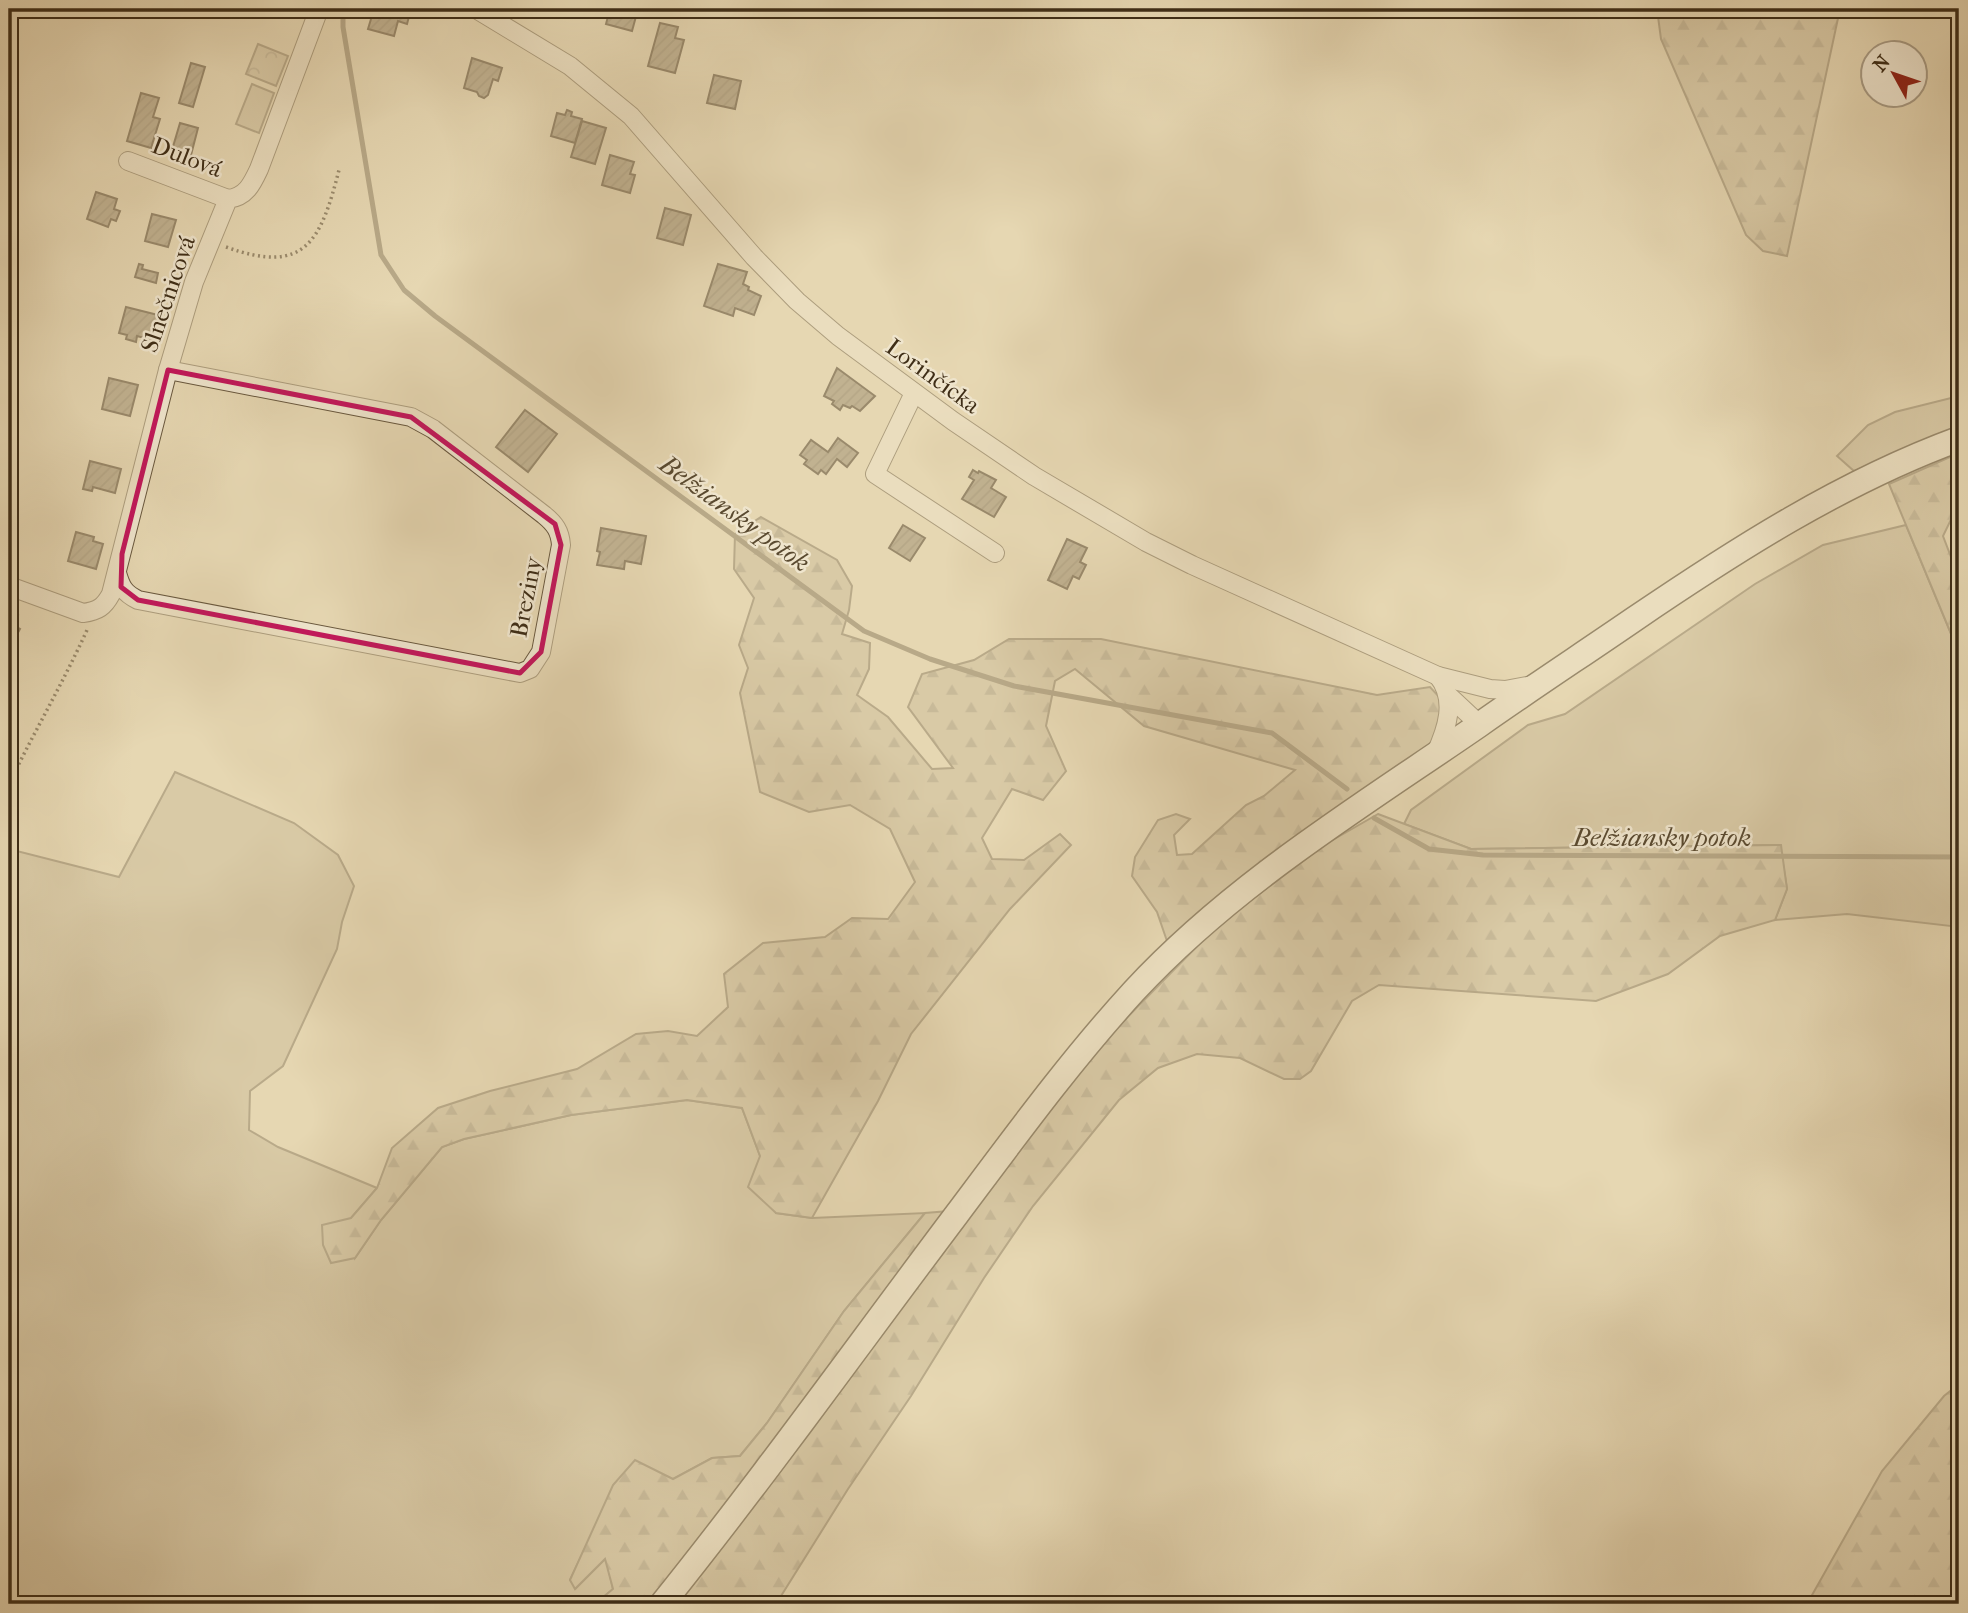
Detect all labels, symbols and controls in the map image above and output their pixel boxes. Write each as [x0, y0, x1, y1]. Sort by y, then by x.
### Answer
north arrow [1860, 38, 1930, 108]
text: N [1869, 51, 1895, 76]
street label: Dulová [148, 131, 227, 183]
street label: Slnečnicová [135, 231, 201, 356]
street label: Lorinčícka [881, 333, 986, 420]
water label: Belžiansky potok [652, 447, 816, 578]
street label: Breziny [505, 553, 548, 640]
water label: Belžiansky potok [1571, 822, 1751, 853]

